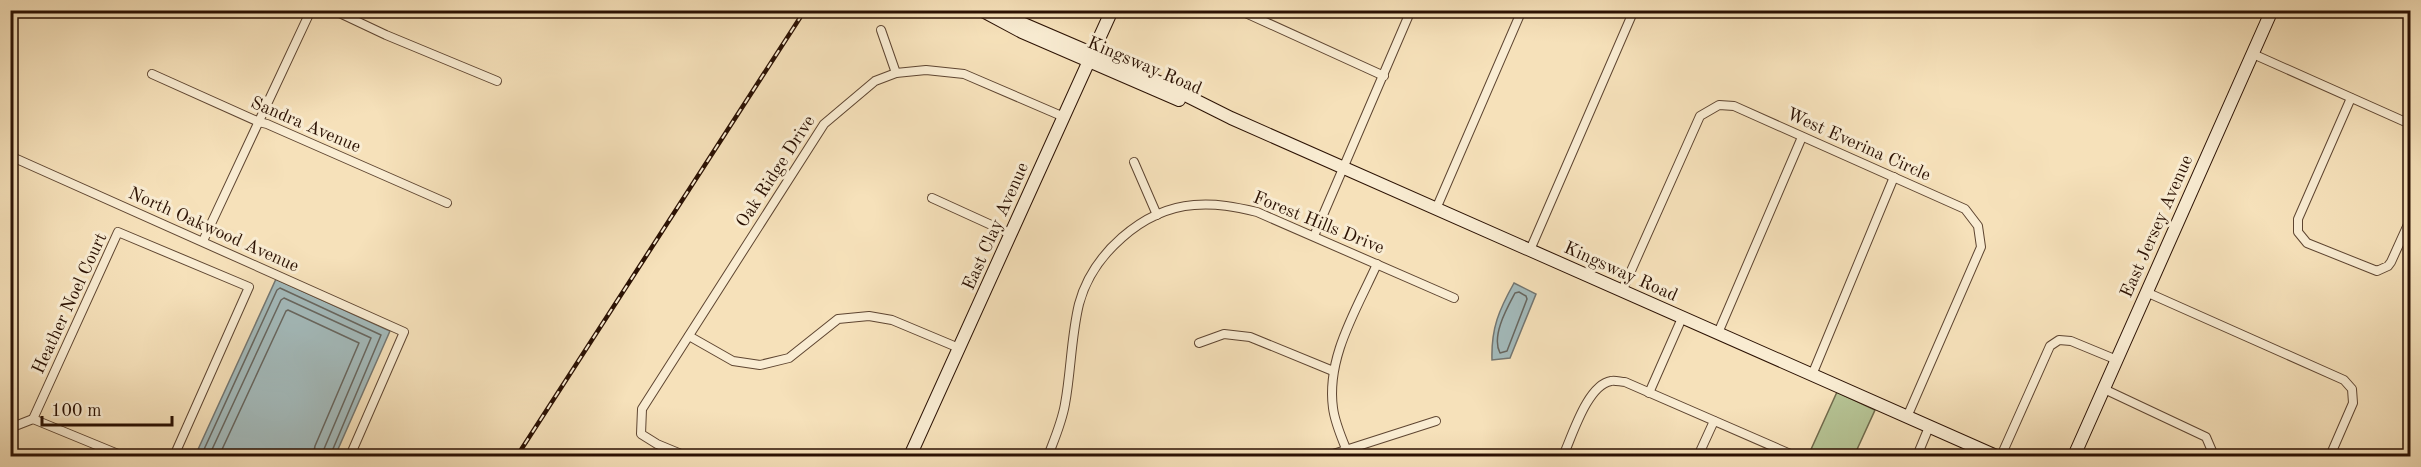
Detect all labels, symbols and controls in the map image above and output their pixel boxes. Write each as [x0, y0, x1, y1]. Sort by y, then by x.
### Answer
street label: Kingsway Road [1085, 34, 1204, 98]
street label: Sandra Avenue [248, 94, 363, 156]
street label: West Everina Circle [1784, 105, 1933, 185]
street label: Oak Ridge Drive [733, 112, 819, 231]
street label: East Jersey Avenue [2117, 153, 2196, 300]
street label: East Clay Avenue [960, 160, 1032, 293]
street label: North Oakwood Avenue [126, 184, 302, 276]
street label: Forest Hills Drive [1251, 188, 1387, 257]
street label: Heather Noel Court [29, 230, 110, 377]
street label: Kingsway Road [1561, 239, 1680, 305]
scale bar [42, 389, 172, 427]
text: 100 m [51, 402, 102, 420]

